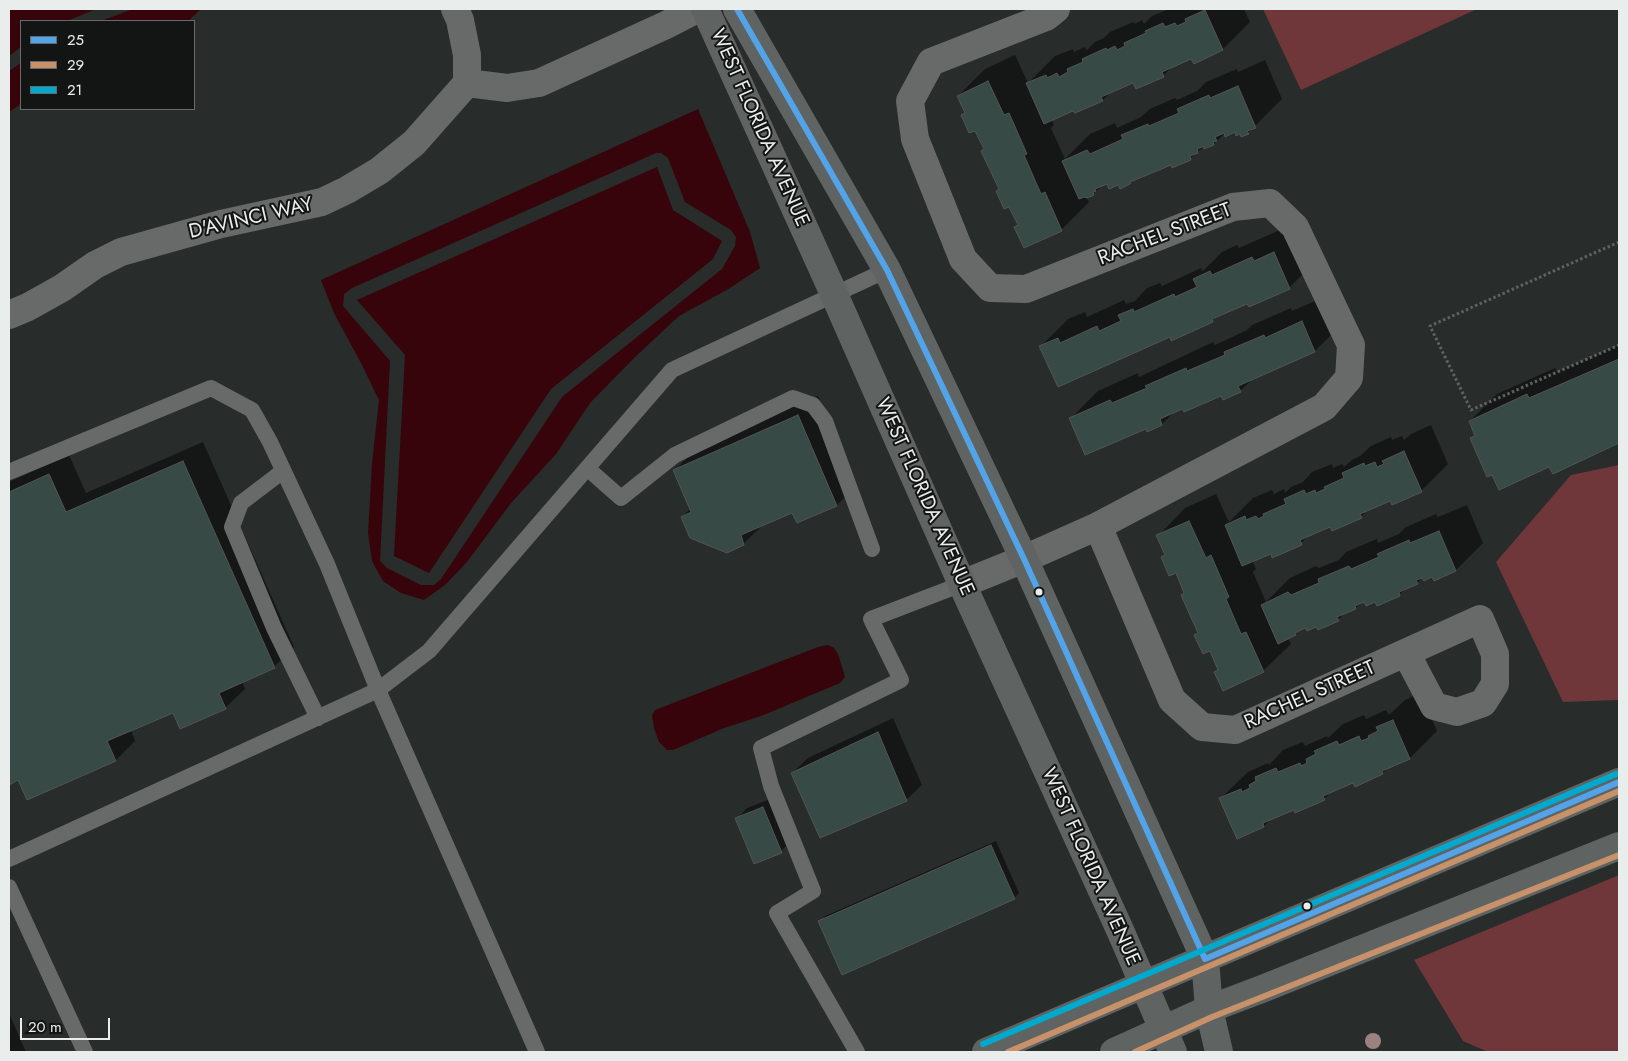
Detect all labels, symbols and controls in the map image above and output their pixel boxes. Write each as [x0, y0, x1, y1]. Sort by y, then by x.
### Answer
legend [20, 20, 195, 110]
street label: WEST FLORIDA AVENUE [705, 25, 813, 231]
text: 25 [67, 29, 84, 51]
text: 29 [67, 54, 84, 76]
text: 21 [67, 79, 82, 101]
street label: D'AVINCI WAY [187, 193, 315, 245]
street label: RACHEL STREET [1095, 199, 1235, 271]
street label: WEST FLORIDA AVENUE [870, 394, 978, 600]
unlabelled marker [1034, 587, 1044, 597]
street label: RACHEL STREET [1241, 656, 1379, 736]
street label: WEST FLORIDA AVENUE [1036, 764, 1144, 970]
unlabelled marker [1302, 901, 1312, 911]
scale bar [22, 1008, 112, 1040]
text: 20 m [28, 1016, 62, 1038]

